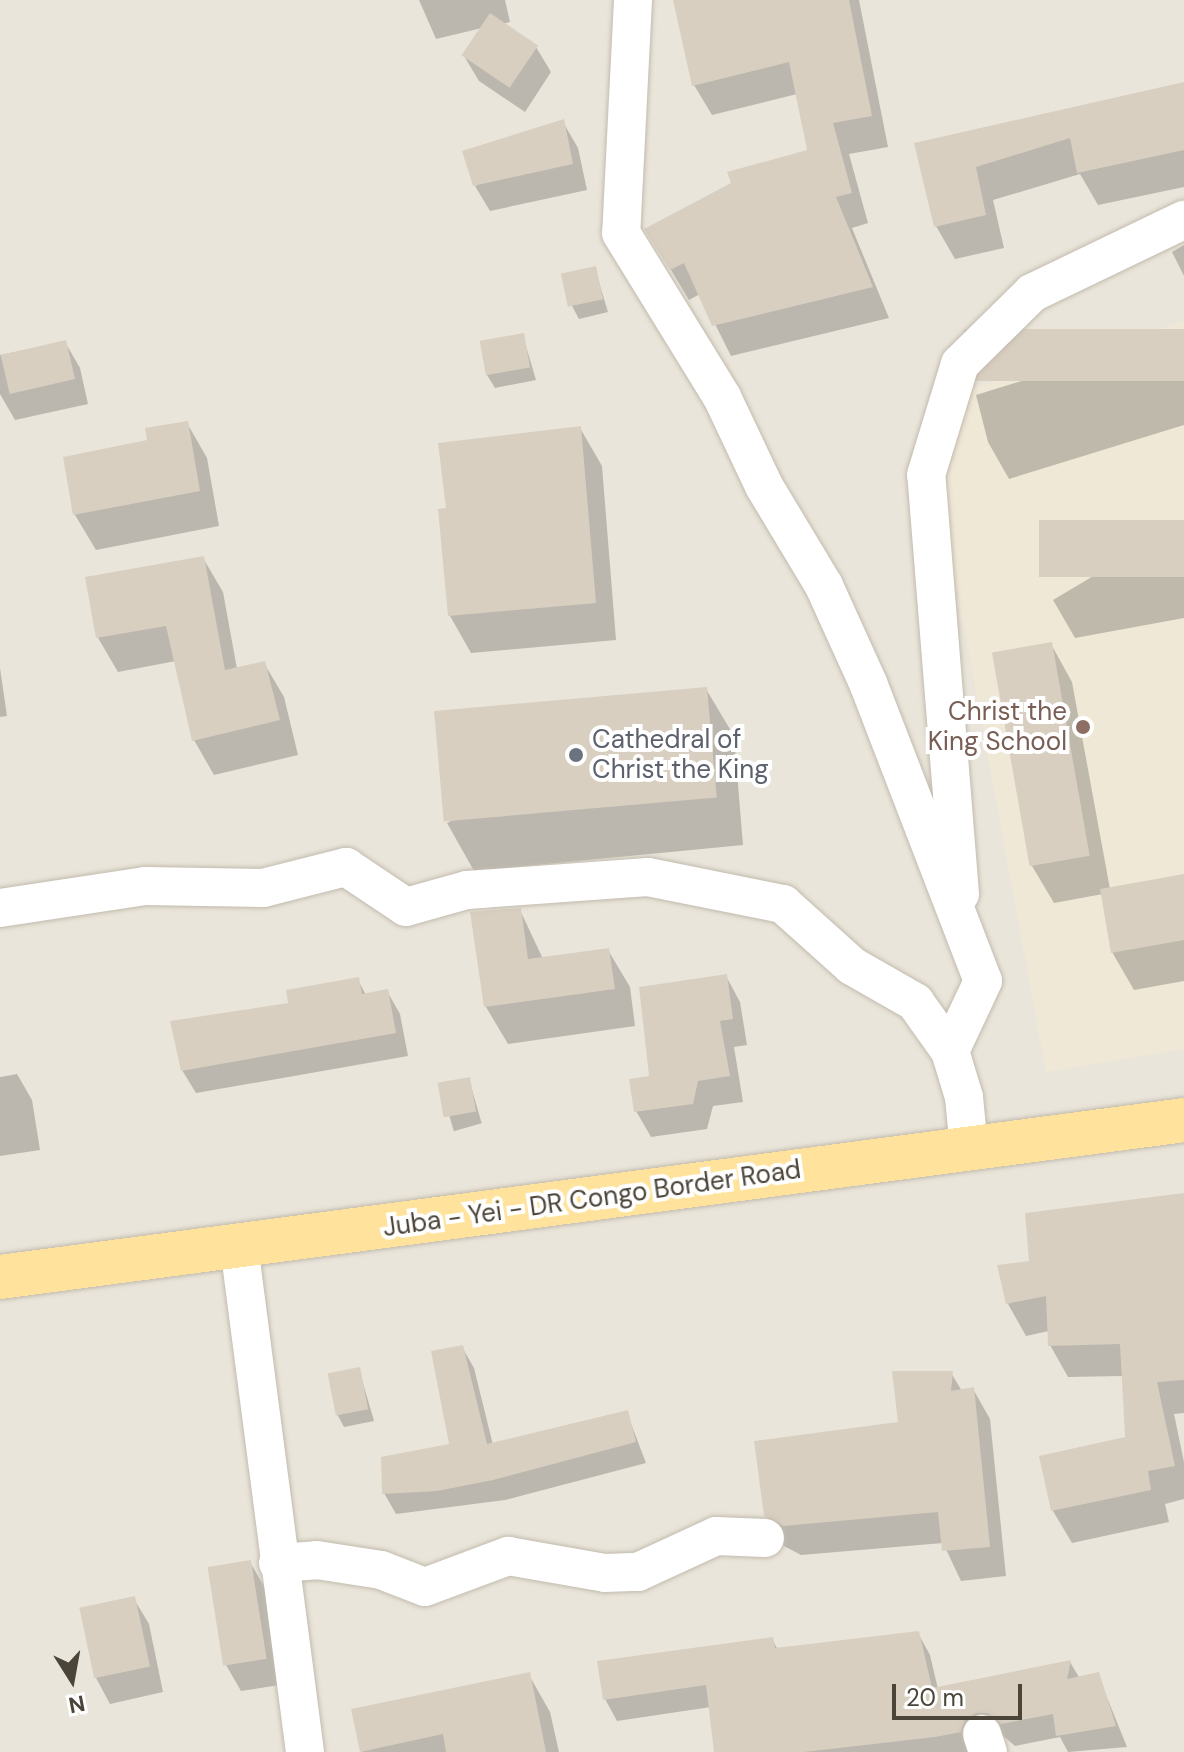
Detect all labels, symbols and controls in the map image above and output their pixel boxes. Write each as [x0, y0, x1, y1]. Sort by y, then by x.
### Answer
place label: Christ the King School [928, 696, 1067, 758]
marker: Christ the King School [1074, 718, 1092, 736]
place label: Cathedral of Christ the King [592, 724, 769, 786]
marker: Cathedral of Christ the King [567, 746, 585, 764]
street label: Juba - Yei - DR Congo Border Road [381, 1154, 803, 1244]
north arrow [32, 1640, 112, 1720]
scale bar [896, 1668, 1026, 1718]
text: 20 m [906, 1682, 964, 1713]
text: N [66, 1688, 87, 1720]

